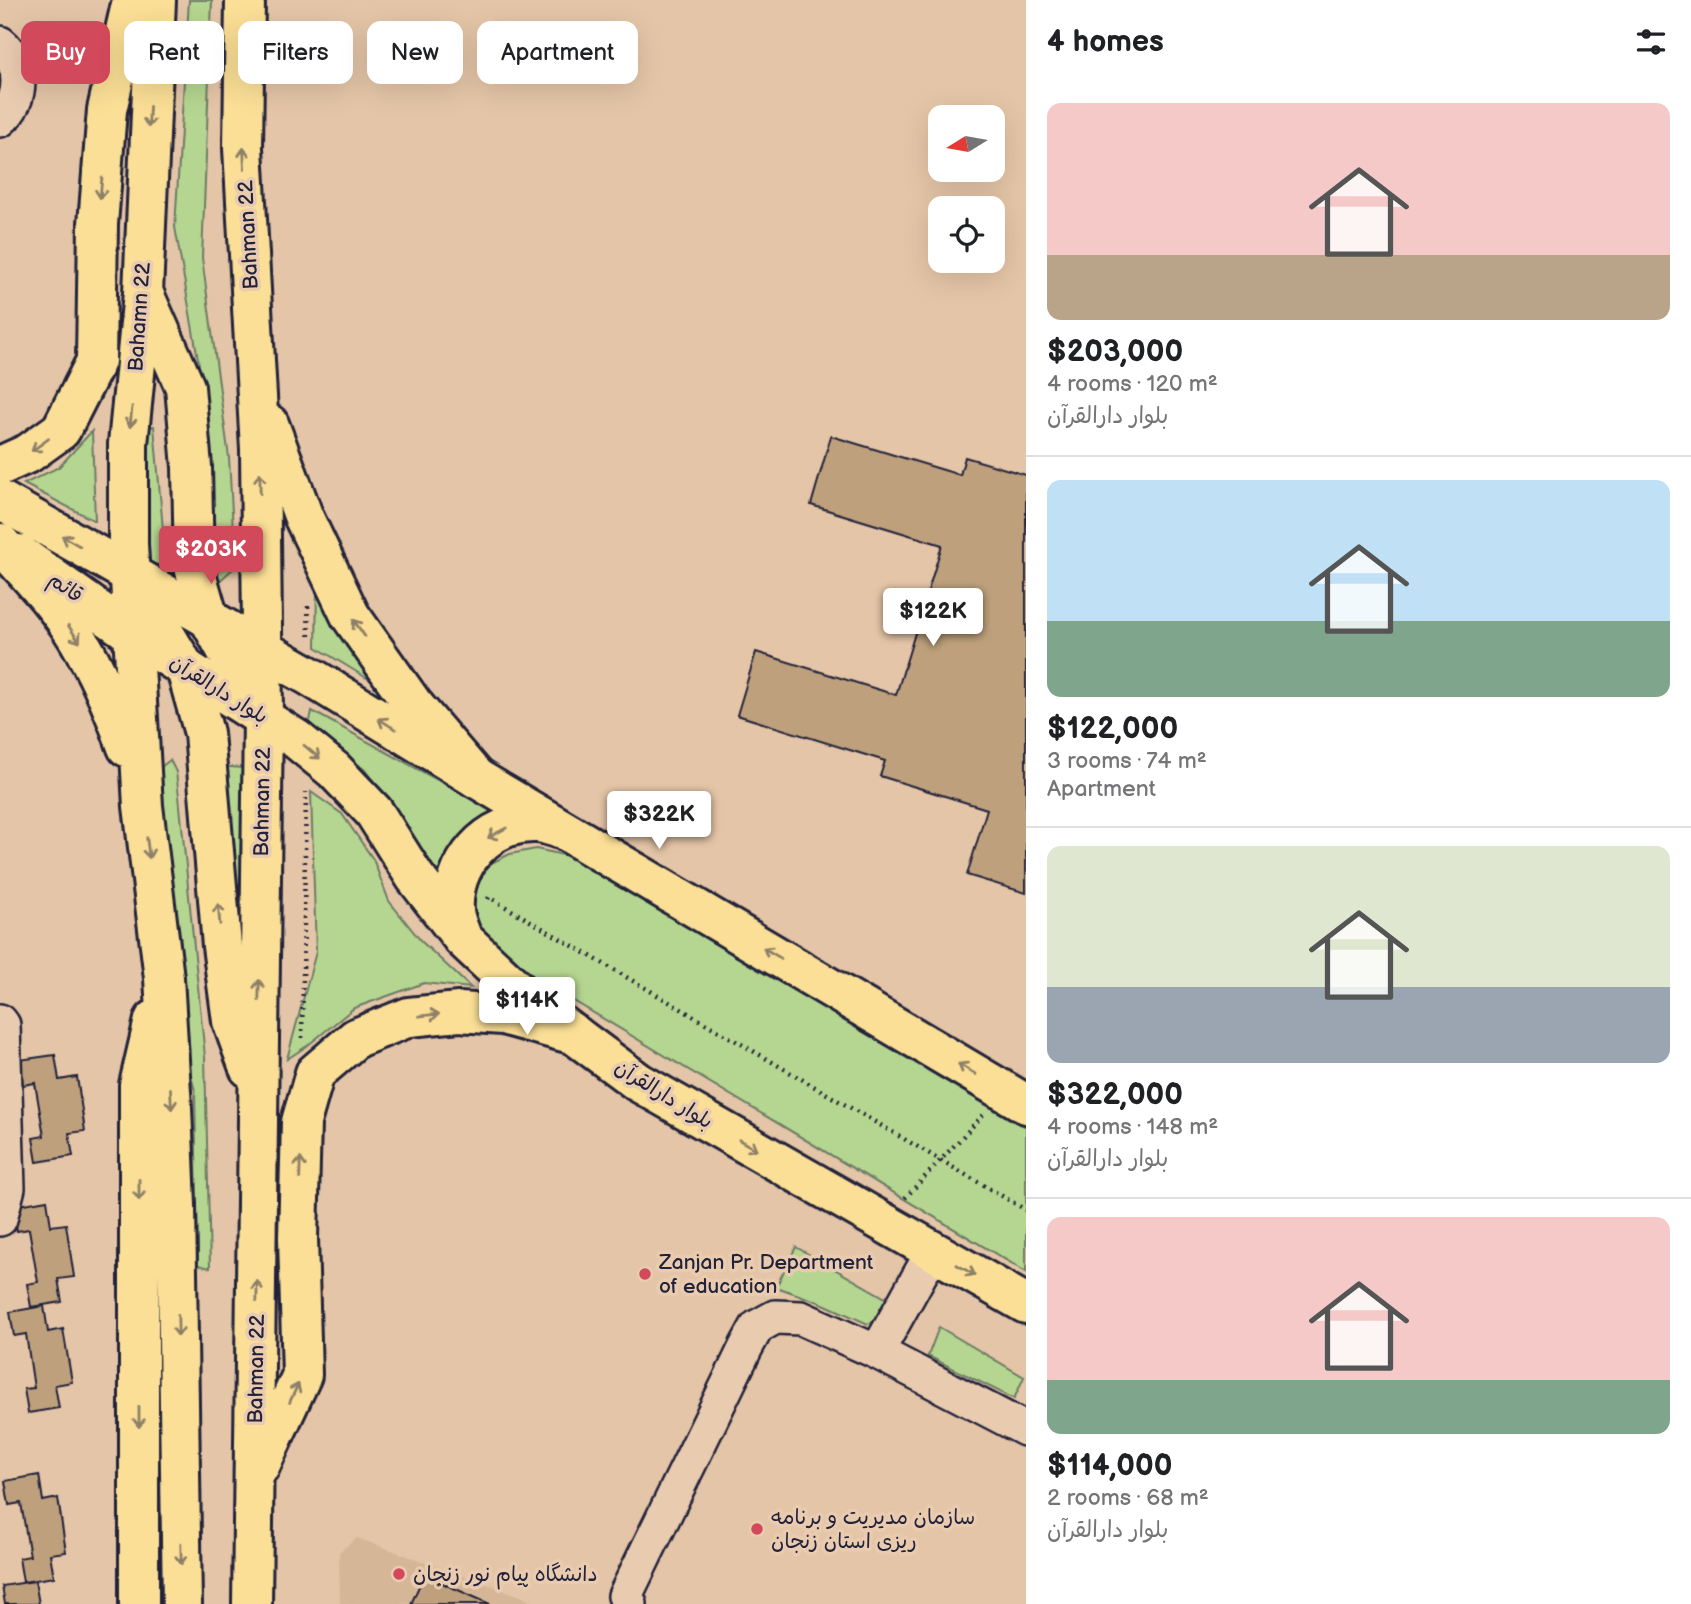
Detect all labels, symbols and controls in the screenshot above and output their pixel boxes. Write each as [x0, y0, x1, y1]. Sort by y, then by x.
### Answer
chip: Buy [21, 21, 110, 84]
chip: Rent [124, 21, 224, 84]
chip: Filters [238, 21, 353, 84]
chip: New [367, 21, 463, 84]
chip: Apartment [477, 21, 638, 84]
icon: filters [1632, 23, 1670, 61]
text: 4 homes [1047, 24, 1164, 60]
one-way arrow [142, 105, 155, 128]
north arrow [928, 105, 1004, 182]
map controls [928, 105, 1005, 273]
one-way arrow [237, 146, 250, 169]
icon: home [1296, 149, 1422, 275]
one-way arrow [94, 176, 107, 199]
street label: Bahman 22 [233, 179, 264, 290]
button: locate [928, 196, 1005, 273]
street label: Bahamn 22 [123, 261, 156, 372]
text: $203,000 [1047, 334, 1183, 370]
text: 4 rooms · 120 m² [1047, 370, 1218, 398]
text: بلوار دارالقرآن [1047, 402, 1169, 430]
one-way arrow [124, 406, 137, 428]
one-way arrow [31, 438, 50, 452]
one-way arrow [253, 471, 267, 494]
pin: $203K [162, 526, 260, 586]
icon: home [1296, 526, 1422, 652]
one-way arrow [61, 534, 81, 548]
text: $203K [175, 535, 247, 563]
street label: قائم [42, 567, 88, 611]
pin: $122K [884, 588, 982, 648]
text: $122K [899, 597, 967, 625]
one-way arrow [352, 619, 366, 638]
one-way arrow [67, 624, 81, 643]
street label: بلوار دارالقرآن [165, 649, 272, 729]
text: $122,000 [1047, 711, 1178, 747]
one-way arrow [377, 716, 397, 730]
one-way arrow [302, 744, 320, 760]
street label: Bahman 22 [249, 746, 276, 857]
text: 3 rooms · 74 m² [1047, 747, 1207, 775]
text: Apartment [1047, 775, 1156, 803]
pin: $322K [610, 792, 708, 851]
text: $322K [623, 800, 695, 828]
one-way arrow [487, 827, 508, 840]
one-way arrow [142, 836, 155, 859]
icon: home [1296, 892, 1422, 1018]
one-way arrow [212, 903, 225, 926]
one-way arrow [762, 946, 782, 960]
pin: $114K [478, 978, 576, 1037]
one-way arrow [252, 979, 266, 1002]
text: $114K [495, 986, 559, 1014]
one-way arrow [417, 1008, 439, 1021]
street label: بلوار دارالقرآن [610, 1054, 717, 1134]
one-way arrow [958, 1062, 978, 1076]
text: $322,000 [1047, 1077, 1183, 1113]
one-way arrow [165, 1087, 178, 1110]
text: 4 rooms · 148 m² [1047, 1113, 1218, 1141]
one-way arrow [737, 1138, 757, 1152]
text: بلوار دارالقرآن [1047, 1145, 1169, 1173]
one-way arrow [293, 1156, 306, 1179]
one-way arrow [132, 1178, 146, 1201]
place label: Zanjan Pr. Department of education [658, 1250, 874, 1299]
one-way arrow [956, 1263, 976, 1277]
icon: home [1296, 1263, 1422, 1389]
marker: Zanjan Pr. Department of education [637, 1266, 653, 1282]
one-way arrow [250, 1280, 264, 1303]
street label: Bahman 22 [243, 1313, 270, 1424]
one-way arrow [171, 1315, 185, 1338]
one-way arrow [288, 1383, 301, 1404]
one-way arrow [132, 1406, 146, 1429]
text: $114,000 [1047, 1448, 1172, 1484]
text: 2 rooms · 68 m² [1047, 1484, 1209, 1512]
place label: سازمان مدیریت و برنامه ریزی استان زنجان [771, 1505, 975, 1554]
text: بلوار دارالقرآن [1047, 1516, 1169, 1544]
marker: سازمان مدیریت و برنامه ریزی استان زنجان [749, 1521, 765, 1537]
one-way arrow [174, 1542, 188, 1565]
place label: دانشگاه پیام نور زنجان [413, 1562, 598, 1590]
marker: دانشگاه پیام نور زنجان [391, 1566, 407, 1582]

